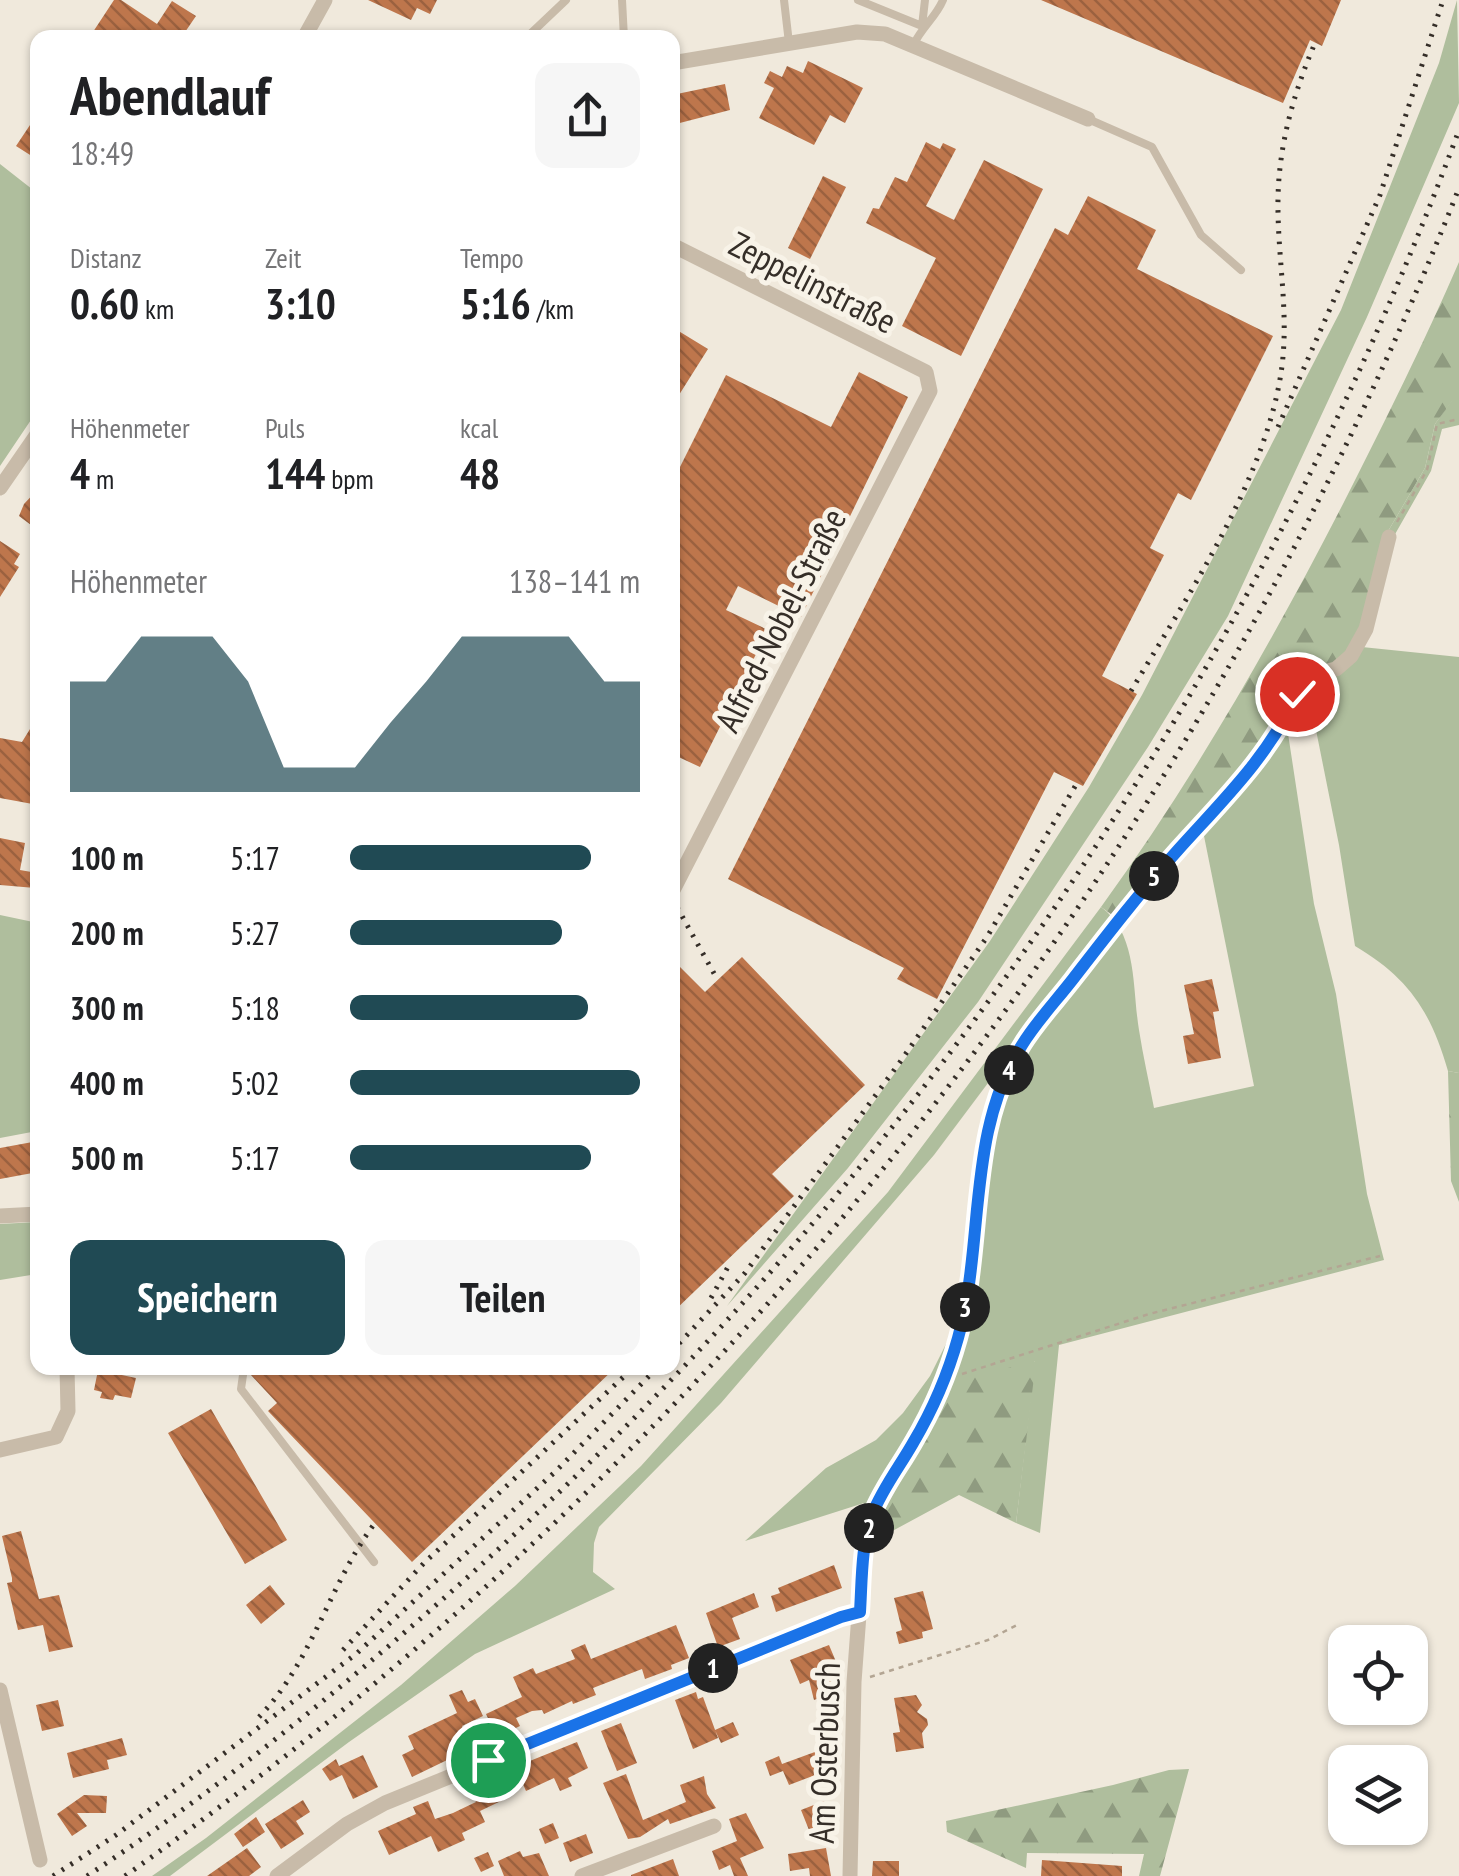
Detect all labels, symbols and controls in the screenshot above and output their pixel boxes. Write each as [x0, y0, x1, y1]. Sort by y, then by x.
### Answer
text: Abendlauf [70, 59, 270, 130]
button: share [535, 63, 640, 168]
text: 18:49 [70, 132, 134, 174]
street label: Zeppelinstraße [722, 220, 904, 344]
text: Distanz [70, 239, 142, 276]
text: Zeit [265, 239, 302, 276]
text: Tempo [460, 239, 524, 276]
text: 0.60 [70, 276, 139, 331]
text: 3:10 [265, 276, 336, 331]
text: 5:16 [460, 276, 531, 331]
text: km [139, 290, 174, 327]
text: /km [531, 290, 574, 327]
text: Höhenmeter [70, 409, 190, 446]
text: Puls [265, 409, 305, 446]
text: kcal [460, 409, 498, 446]
text: 4 [70, 446, 90, 501]
text: 144 [265, 446, 325, 501]
text: 48 [460, 446, 500, 501]
text: m [90, 460, 114, 497]
text: bpm [325, 460, 374, 497]
street label: Alfred-Nobel-Straße [704, 501, 856, 739]
text: Höhenmeter [70, 560, 207, 602]
text: 138–141 m [509, 560, 640, 602]
pin [1255, 652, 1340, 737]
icon: check [1270, 667, 1325, 722]
text: 100 m [70, 837, 144, 879]
text: 5:17 [230, 837, 280, 879]
pin: 5 [1129, 851, 1179, 901]
text: 5 [1147, 857, 1161, 894]
text: 200 m [70, 912, 144, 954]
text: 5:27 [230, 912, 280, 954]
text: 300 m [70, 987, 144, 1029]
text: 5:18 [230, 987, 280, 1029]
pin: 4 [984, 1045, 1034, 1095]
text: 4 [1002, 1051, 1016, 1088]
text: 400 m [70, 1062, 144, 1104]
text: 5:02 [230, 1062, 280, 1104]
text: 500 m [70, 1137, 144, 1179]
text: 5:17 [230, 1137, 280, 1179]
button: Speichern [70, 1240, 345, 1355]
button: Teilen [365, 1240, 640, 1355]
pin: 3 [940, 1282, 990, 1332]
text: 3 [958, 1288, 972, 1325]
pin: 2 [844, 1503, 894, 1553]
text: 2 [862, 1509, 876, 1546]
map controls [1328, 1625, 1428, 1845]
button: locate [1328, 1625, 1428, 1725]
pin: 1 [688, 1643, 738, 1693]
text: 1 [706, 1649, 720, 1686]
street label: Am Osterbusch [798, 1662, 850, 1844]
pin [446, 1718, 531, 1803]
icon: arrive [461, 1733, 516, 1788]
button: layers [1328, 1745, 1428, 1845]

